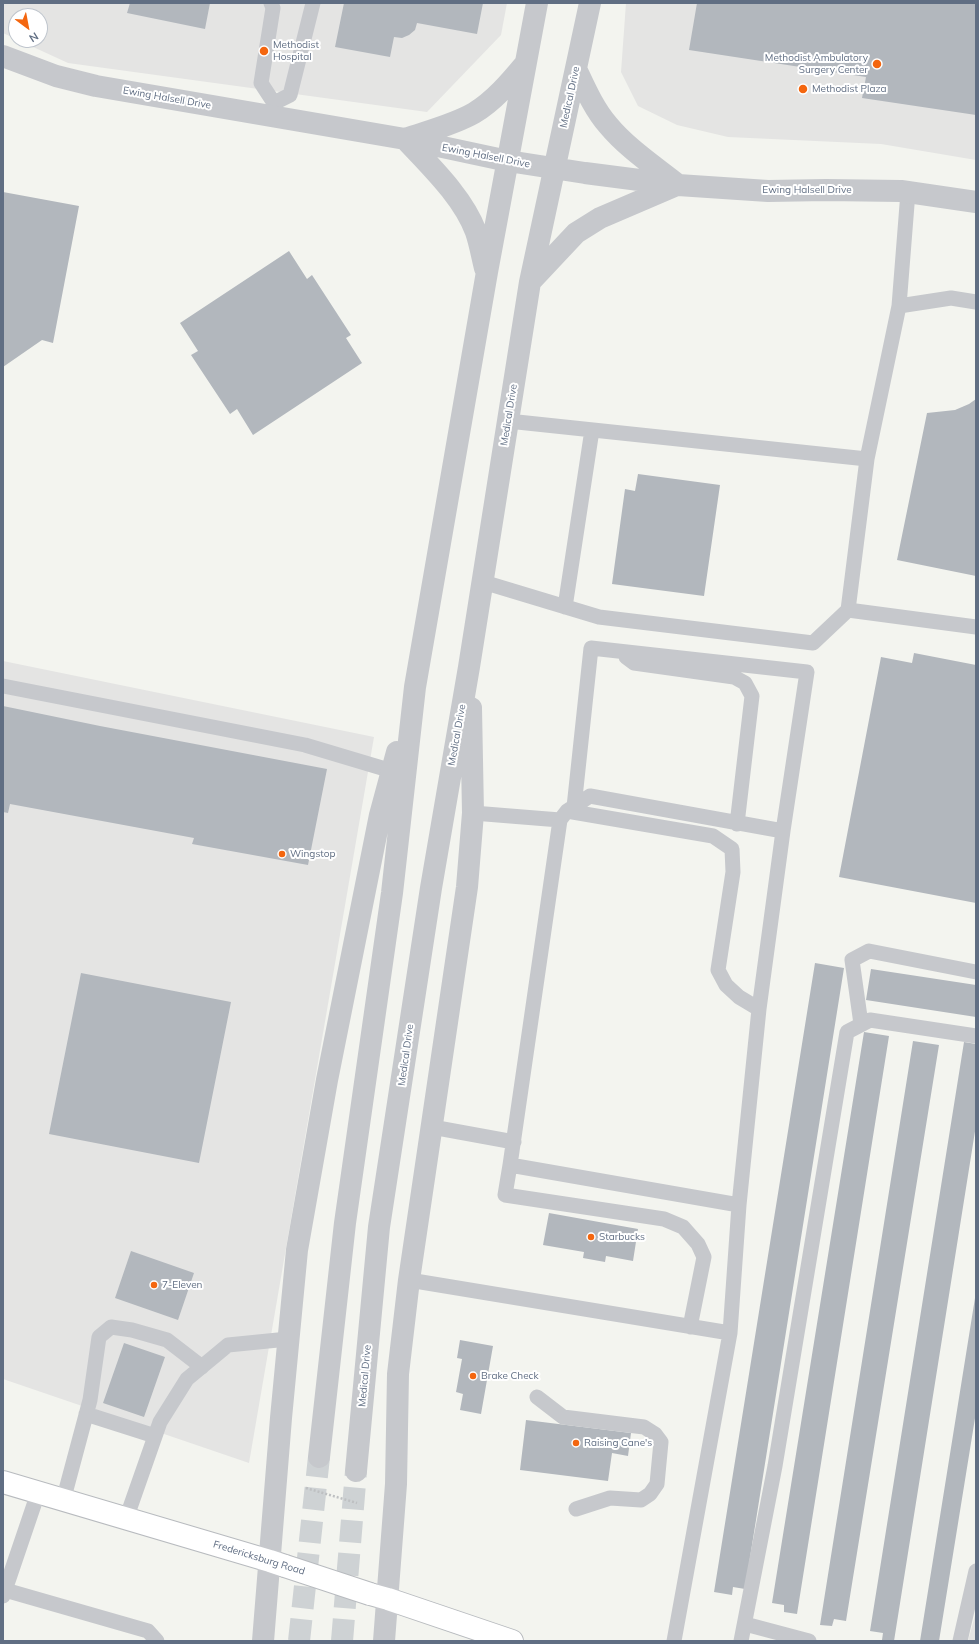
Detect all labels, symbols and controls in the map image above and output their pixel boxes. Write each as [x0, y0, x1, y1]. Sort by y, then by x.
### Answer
north arrow [8, 8, 48, 48]
text: N [27, 29, 41, 45]
place label: Methodist Hospital [273, 39, 319, 62]
marker: Methodist Hospital [258, 45, 270, 57]
place label: Methodist Ambulatory Surgery Center [765, 52, 868, 76]
marker: Methodist Ambulatory Surgery Center [871, 58, 883, 70]
street label: Medical Drive [558, 65, 582, 129]
marker: Methodist Plaza [797, 83, 809, 95]
place label: Methodist Plaza [812, 83, 887, 95]
street label: Ewing Halsell Drive [122, 84, 212, 112]
street label: Ewing Halsell Drive [441, 142, 531, 170]
street label: Ewing Halsell Drive [762, 184, 852, 196]
street label: Medical Drive [498, 383, 520, 447]
street label: Medical Drive [446, 703, 468, 767]
place label: Wingstop [290, 848, 335, 860]
marker: Wingstop [277, 849, 287, 859]
street label: Medical Drive [396, 1023, 416, 1087]
place label: Starbucks [599, 1231, 645, 1243]
marker: Starbucks [586, 1232, 596, 1242]
place label: 7-Eleven [162, 1279, 202, 1291]
marker: 7-Eleven [149, 1280, 159, 1290]
street label: Medical Drive [356, 1344, 374, 1408]
place label: Brake Check [481, 1370, 539, 1382]
marker: Brake Check [468, 1371, 478, 1381]
place label: Raising Cane's [584, 1437, 652, 1449]
marker: Raising Cane's [571, 1438, 581, 1448]
street label: Fredericksburg Road [212, 1538, 306, 1578]

